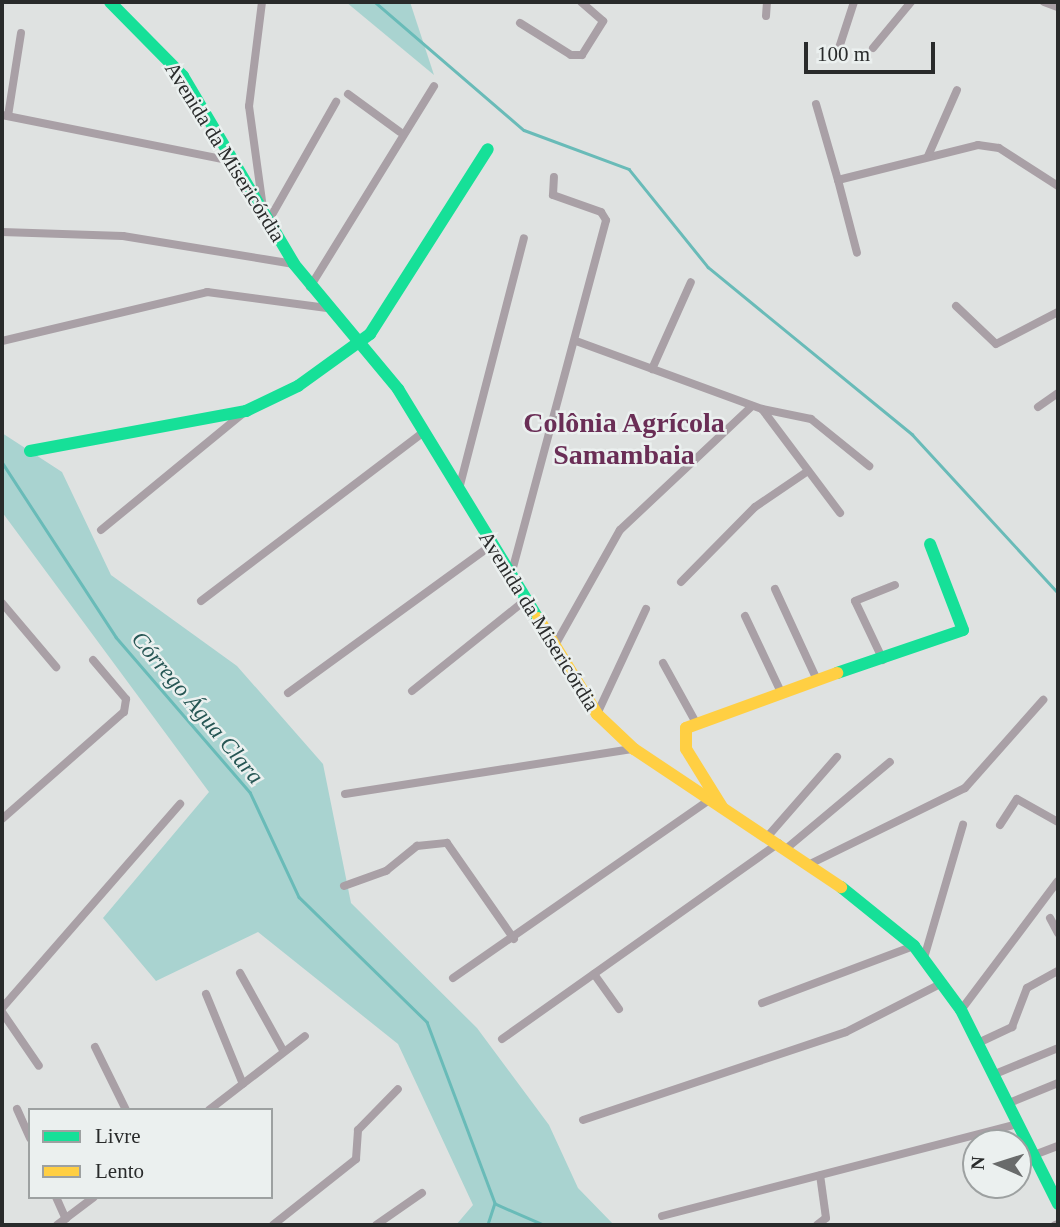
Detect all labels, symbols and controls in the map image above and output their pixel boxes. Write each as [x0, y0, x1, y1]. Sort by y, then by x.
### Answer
scale bar [808, 28, 939, 72]
text: 100 m [817, 42, 870, 66]
street label: Avenida da Misericórdia [159, 57, 291, 247]
district label: Colônia Agrícola Samambaia [523, 406, 725, 472]
street label: Avenida da Misericórdia [473, 526, 605, 716]
water label: Córrego Água Clara [125, 626, 269, 790]
legend [28, 1108, 273, 1199]
text: Livre [95, 1124, 140, 1148]
north arrow [962, 1129, 1032, 1199]
text: N [967, 1156, 988, 1170]
text: Lento [95, 1159, 144, 1183]

